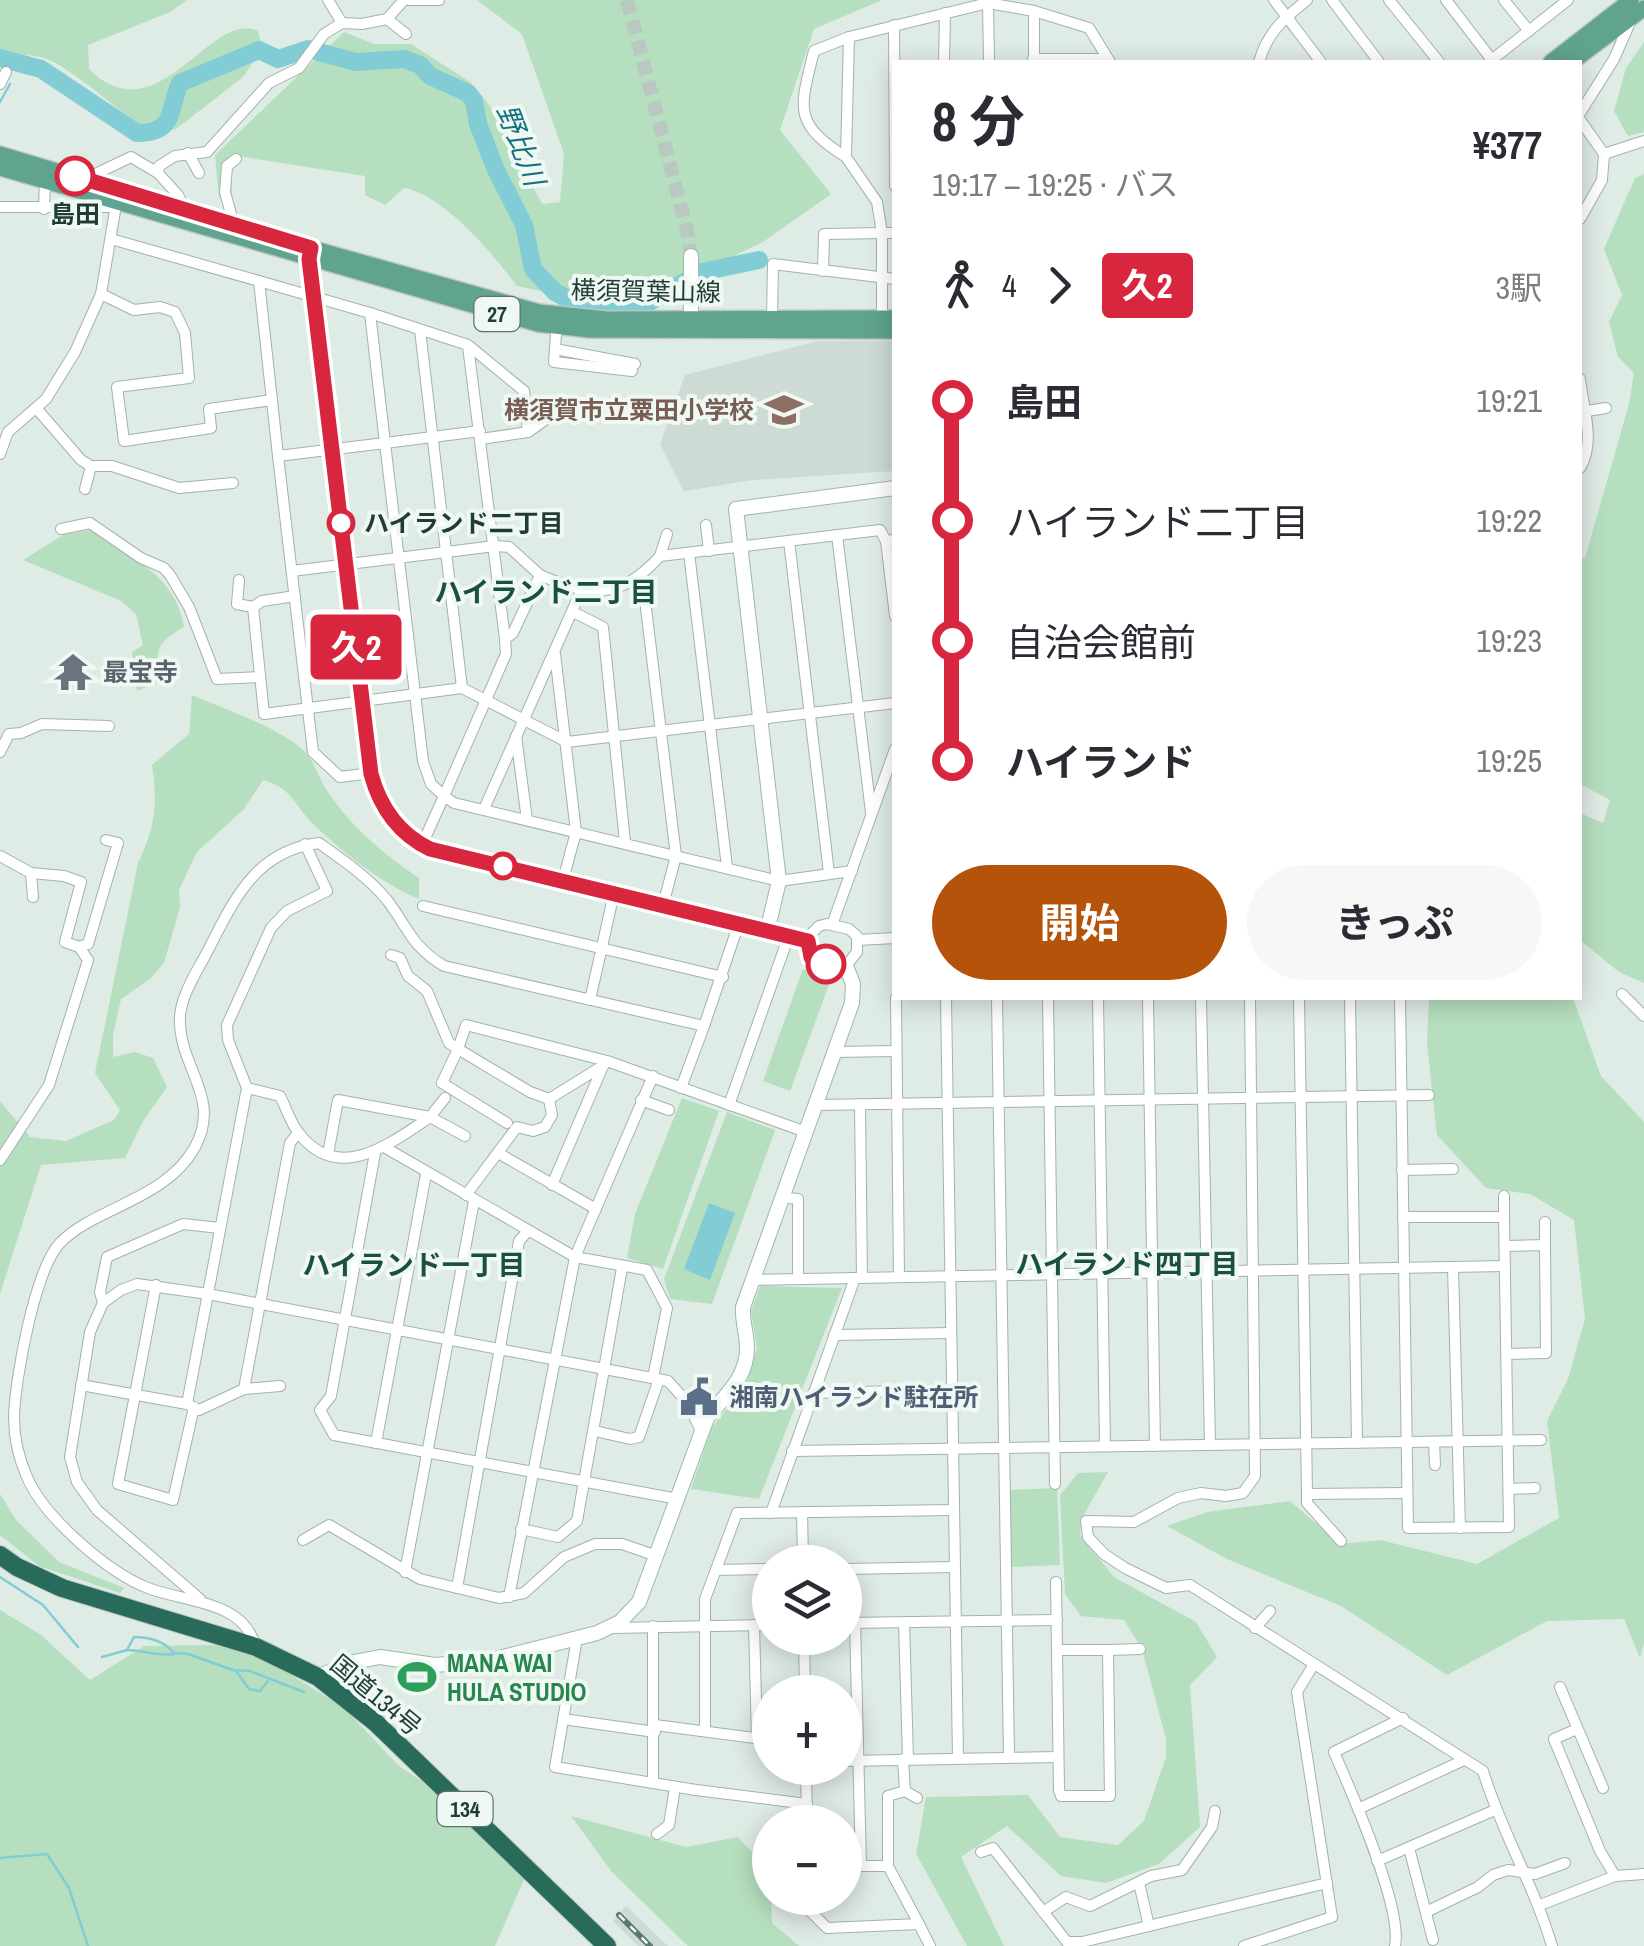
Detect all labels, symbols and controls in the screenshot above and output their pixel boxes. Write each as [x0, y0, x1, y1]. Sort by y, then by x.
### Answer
text: 8 分 [932, 84, 1025, 158]
water label: 野比川 [488, 99, 555, 194]
text: ¥377 [1473, 120, 1542, 171]
marker: 島田 [56, 157, 94, 195]
text: 19:17 – 19:25 · バス [932, 163, 1178, 206]
place label: 島田 [50, 197, 100, 231]
icon: walk [932, 258, 987, 313]
icon: forward [1032, 258, 1087, 313]
text: 久2 [1122, 262, 1173, 309]
text: 4 [1002, 264, 1017, 307]
text: 3駅 [1495, 266, 1542, 309]
street label: 横須賀葉山線 [571, 273, 721, 309]
road number: 27 [474, 297, 520, 331]
text: 島田 [1006, 377, 1082, 428]
text: 19:21 [1476, 379, 1542, 422]
school or university icon: 横須賀市立粟田小学校 [763, 389, 805, 431]
place label: 横須賀市立粟田小学校 [504, 393, 754, 427]
text: ハイランド二丁目 [1006, 497, 1309, 548]
text: 19:22 [1476, 499, 1542, 542]
place label: ハイランド二丁目 [364, 506, 564, 540]
marker: ハイランド二丁目 [328, 510, 354, 536]
district label: ハイランド二丁目 [434, 573, 658, 611]
line badge: 久2 [311, 614, 401, 680]
text: 自治会館前 [1006, 617, 1196, 668]
text: 19:23 [1476, 619, 1542, 662]
text: 久2 [331, 624, 381, 671]
temple icon: 最宝寺 [52, 651, 94, 693]
place label: 最宝寺 [103, 655, 178, 689]
text: ハイランド [1006, 737, 1195, 788]
text: 19:25 [1476, 739, 1542, 782]
unlabelled marker [490, 853, 516, 879]
button: 開始 [932, 865, 1227, 980]
button: きっぷ [1247, 865, 1542, 980]
unlabelled marker [807, 945, 845, 983]
district label: ハイランド四丁目 [1015, 1245, 1239, 1283]
district label: ハイランド一丁目 [302, 1246, 526, 1284]
public building icon: 湘南ハイランド駐在所 [678, 1376, 720, 1418]
place label: 湘南ハイランド駐在所 [729, 1380, 979, 1414]
map controls [752, 1545, 862, 1915]
button: layers [752, 1545, 862, 1655]
place label: MANA WAI HULA STUDIO [447, 1646, 586, 1709]
street label: 国道134号 [323, 1647, 429, 1743]
sports icon: MANA WAI HULA STUDIO [396, 1656, 438, 1698]
button: + [752, 1675, 862, 1785]
road number: 134 [438, 1792, 492, 1826]
button: − [752, 1805, 862, 1915]

